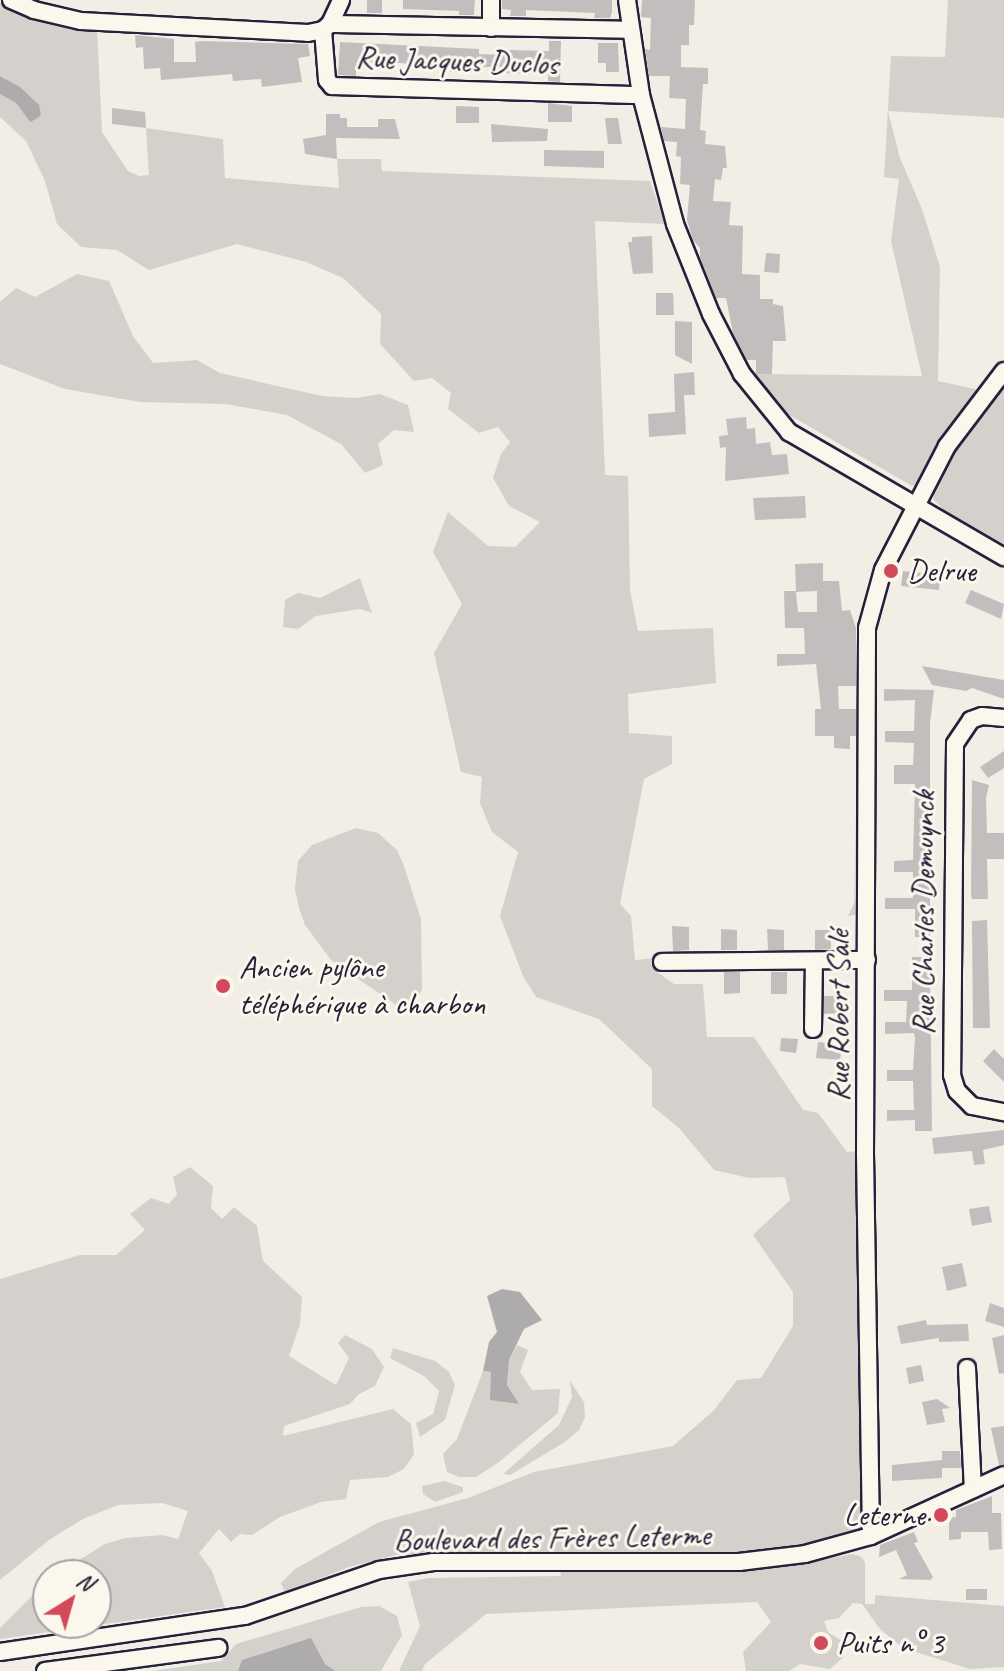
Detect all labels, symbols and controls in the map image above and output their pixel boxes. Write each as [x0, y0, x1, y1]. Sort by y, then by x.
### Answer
street label: Rue Jacques Duclos [355, 38, 559, 84]
place label: Delrue [907, 552, 976, 590]
marker: Delrue [882, 562, 900, 580]
street label: Rue Charles Demuynck [905, 791, 943, 1035]
street label: Rue Robert Salé [820, 929, 858, 1103]
place label: Ancien pylône téléphérique à charbon [239, 949, 485, 1024]
marker: Ancien pylône téléphérique à charbon [214, 977, 232, 995]
place label: Leterne [844, 1496, 925, 1534]
marker: Leterne [932, 1506, 950, 1524]
street label: Boulevard des Frères Leterme [394, 1516, 710, 1560]
north arrow [32, 1559, 112, 1639]
text: N [71, 1566, 99, 1597]
place label: Puits n° 3 [837, 1624, 944, 1662]
marker: Puits n° 3 [812, 1634, 830, 1652]

